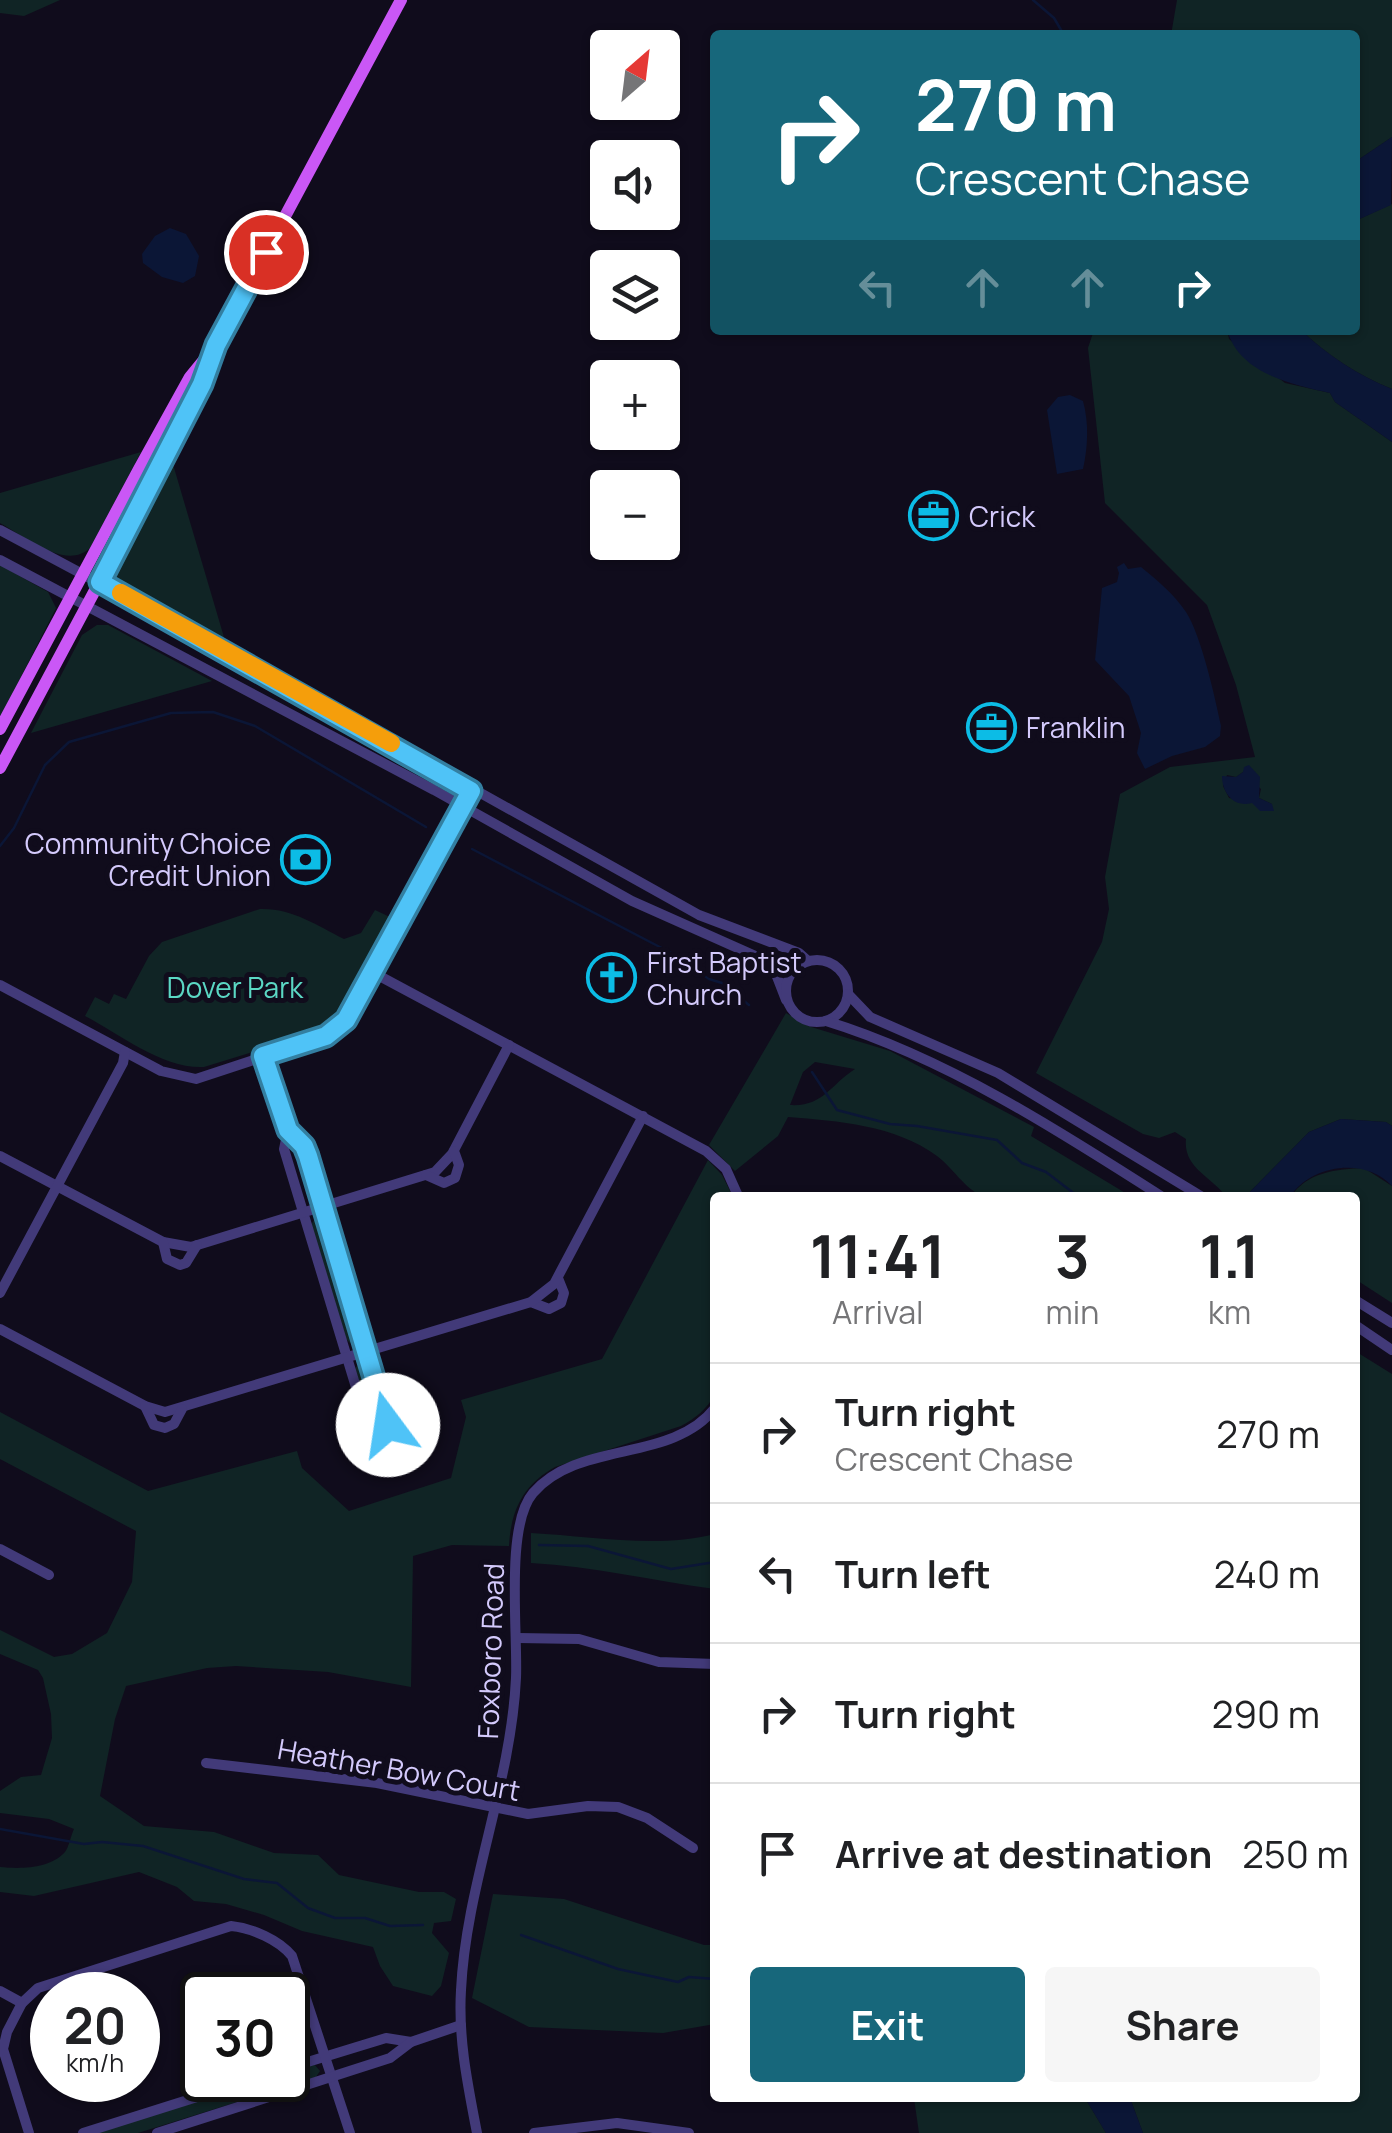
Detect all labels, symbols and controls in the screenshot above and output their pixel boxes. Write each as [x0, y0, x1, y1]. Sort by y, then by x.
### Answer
north arrow [590, 30, 680, 120]
map controls [590, 30, 680, 560]
text: 270 m [915, 56, 1117, 152]
icon: right [750, 70, 880, 200]
button: sound [590, 140, 680, 230]
text: Crescent Chase [915, 147, 1250, 209]
pin [224, 210, 309, 295]
icon: arrive [239, 225, 294, 280]
button: layers [590, 250, 680, 340]
icon: left [850, 260, 905, 315]
icon: ahead [955, 260, 1010, 315]
icon: ahead [1060, 260, 1115, 315]
icon: right [1165, 260, 1220, 315]
button: + [590, 360, 680, 450]
button: − [590, 470, 680, 560]
office icon: Crick [908, 490, 960, 542]
place label: Crick [969, 497, 1036, 535]
office icon: Franklin [965, 701, 1017, 753]
place label: Franklin [1026, 708, 1125, 746]
place label: Community Choice Credit Union [25, 824, 271, 894]
bank icon: Community Choice Credit Union [280, 833, 332, 885]
place label: First Baptist Church [647, 943, 802, 1013]
church icon: First Baptist Church [586, 952, 638, 1004]
park label: Dover Park [167, 968, 304, 1006]
text: 11:41 [810, 1214, 946, 1296]
text: 3 [1055, 1214, 1090, 1296]
text: 1.1 [1199, 1214, 1260, 1296]
text: Arrival [832, 1290, 923, 1334]
text: min [1046, 1290, 1099, 1334]
text: km [1208, 1290, 1251, 1334]
position arrow [336, 1373, 440, 1477]
text: Turn right [835, 1385, 1016, 1437]
icon: right [750, 1406, 805, 1461]
text: 270 m [1216, 1407, 1320, 1459]
text: Crescent Chase [835, 1437, 1073, 1481]
icon: left [750, 1546, 805, 1601]
text: Turn left [835, 1547, 991, 1599]
text: 240 m [1214, 1547, 1320, 1599]
street label: Foxboro Road [468, 1562, 512, 1740]
icon: right [750, 1686, 805, 1741]
text: Turn right [835, 1687, 1016, 1739]
text: 290 m [1212, 1687, 1320, 1739]
street label: Heather Bow Court [275, 1729, 523, 1809]
icon: arrive [750, 1826, 805, 1881]
text: Arrive at destination [835, 1827, 1212, 1879]
text: 250 m [1242, 1827, 1349, 1879]
button: Exit [750, 1967, 1025, 2082]
button: Share [1045, 1967, 1320, 2082]
speed limit sign: 30 [180, 1972, 310, 2102]
text: 20 [64, 1991, 126, 2059]
text: km/h [66, 2045, 124, 2080]

